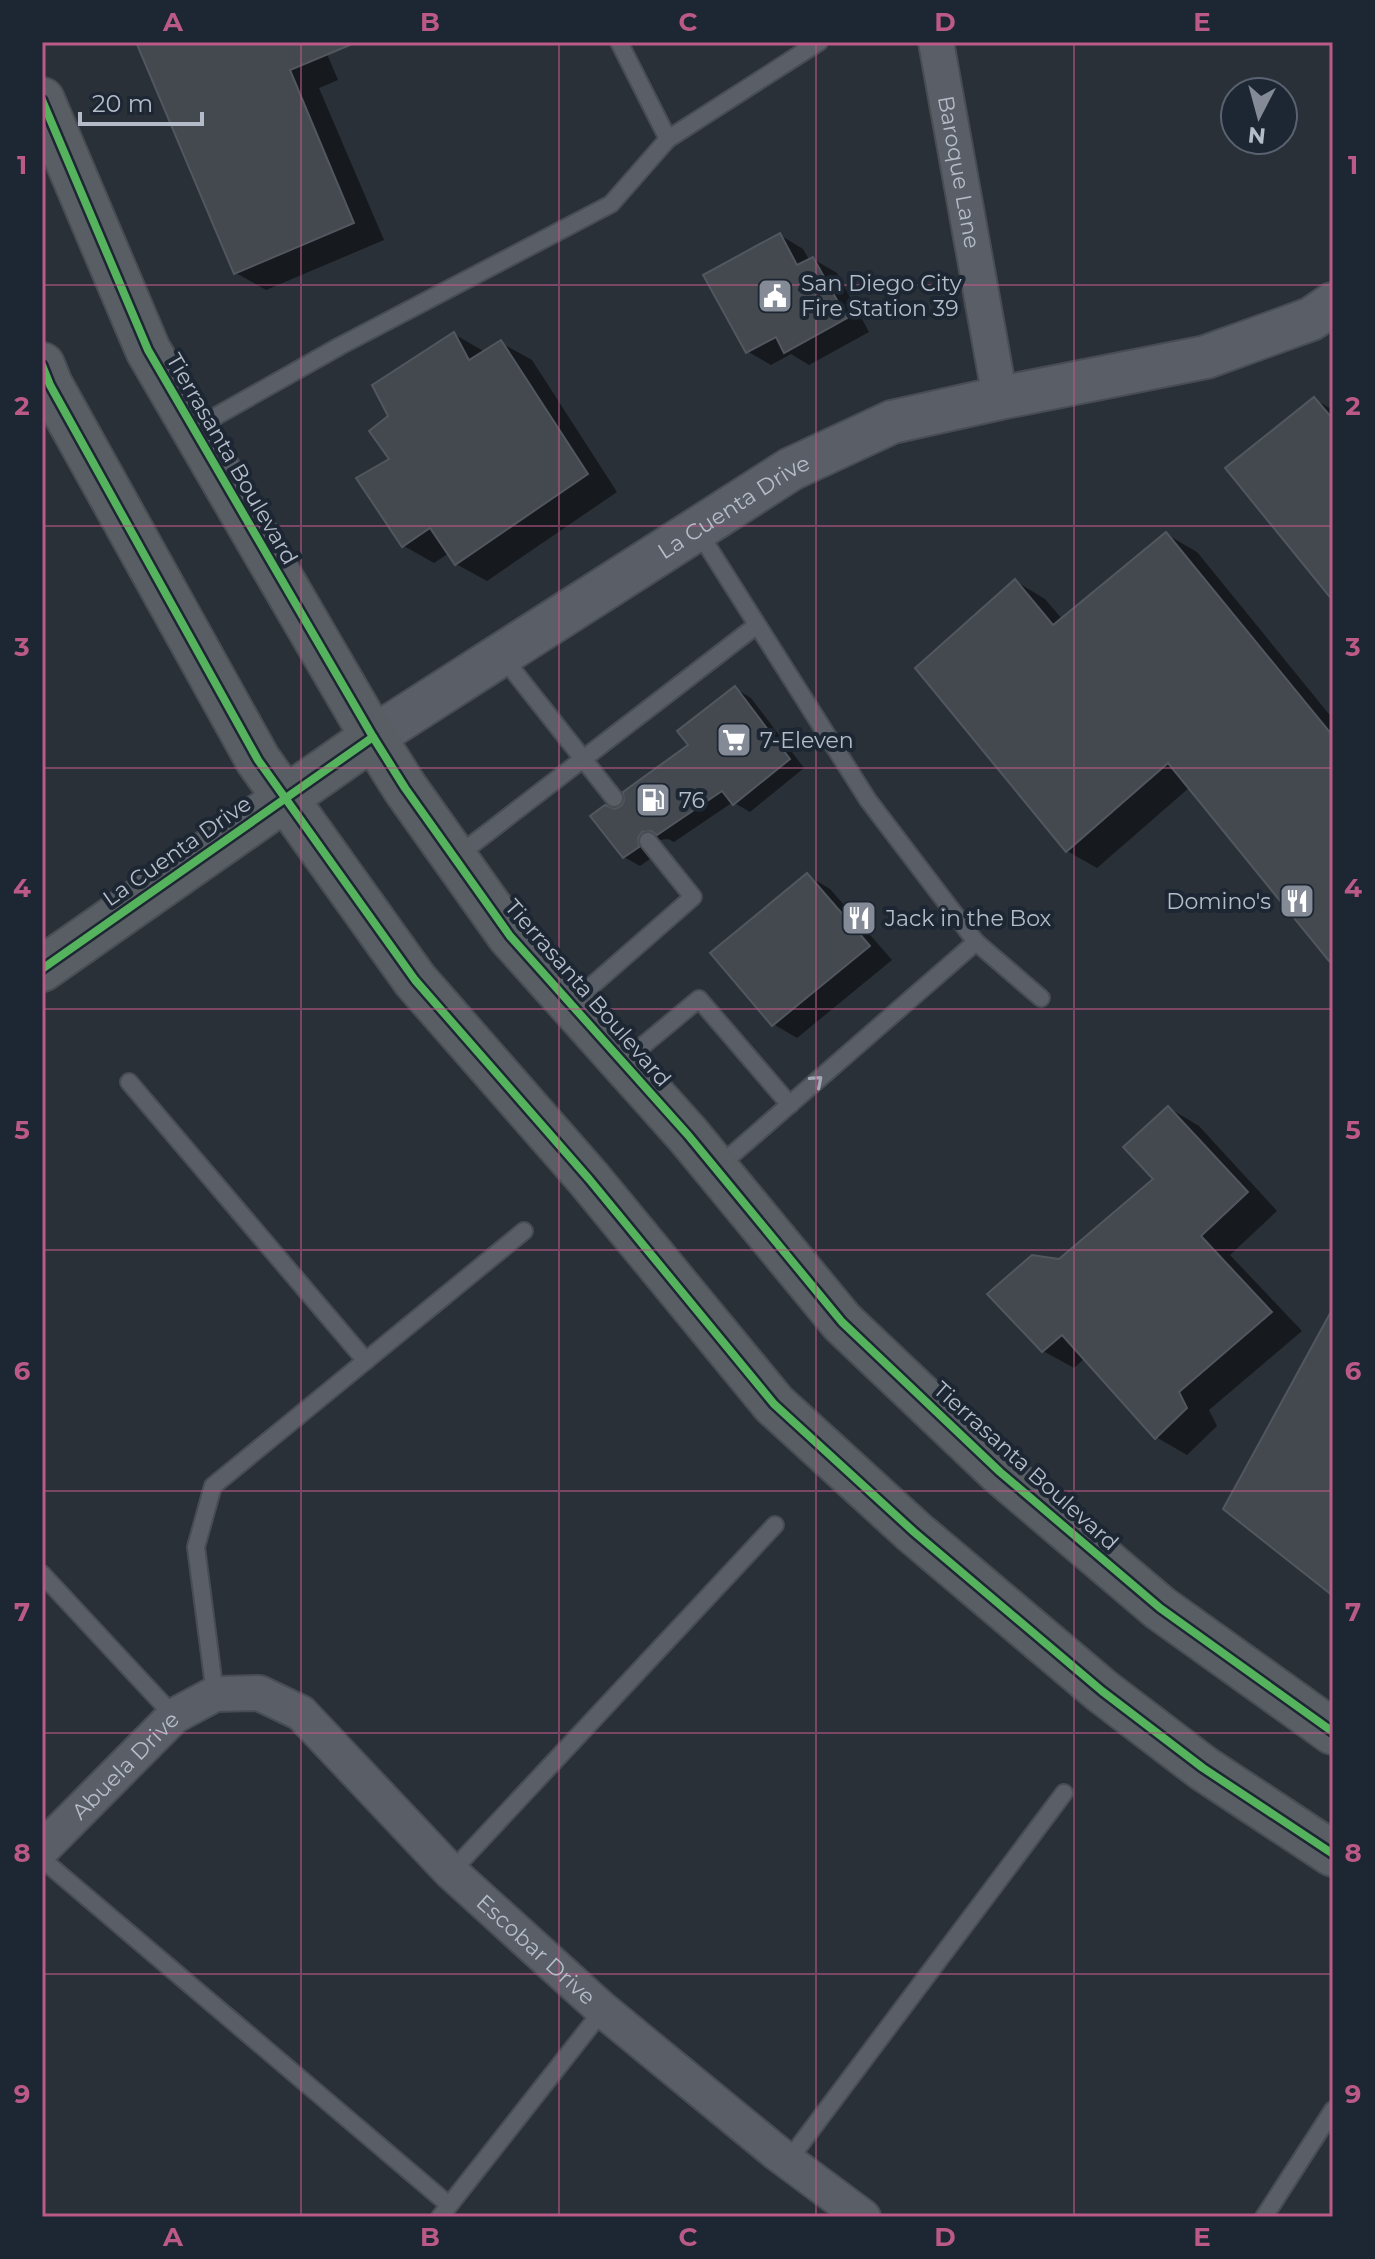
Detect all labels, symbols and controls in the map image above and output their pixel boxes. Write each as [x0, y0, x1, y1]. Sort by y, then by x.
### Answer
text: A [162, 6, 184, 38]
text: B [420, 6, 440, 38]
text: C [679, 6, 698, 38]
text: D [934, 6, 956, 38]
text: E [1193, 6, 1211, 38]
scale bar [80, 76, 202, 126]
north arrow [1219, 76, 1299, 156]
text: 20 m [92, 89, 153, 118]
street label: Baroque Lane [932, 93, 986, 250]
text: N [1247, 121, 1267, 150]
text: 1 [17, 149, 27, 181]
text: 1 [1348, 149, 1358, 181]
place label: San Diego City Fire Station 39 [801, 270, 962, 322]
public building icon: San Diego City Fire Station 39 [756, 277, 794, 315]
street label: Tierrasanta Boulevard [160, 349, 304, 569]
text: 2 [14, 390, 30, 422]
text: 2 [1345, 390, 1361, 422]
street label: La Cuenta Drive [652, 449, 814, 565]
text: 3 [13, 631, 30, 663]
text: 3 [1344, 631, 1361, 663]
supermarket icon: 7-Eleven [715, 721, 753, 759]
place label: 7-Eleven [760, 727, 854, 754]
fuel station icon: 76 [634, 781, 672, 819]
place label: 76 [679, 787, 705, 814]
street label: La Cuenta Drive [98, 790, 256, 912]
text: 4 [13, 872, 31, 904]
text: 4 [1344, 872, 1362, 904]
restaurant icon: Domino's [1278, 882, 1316, 920]
place label: Domino's [1166, 888, 1271, 915]
street label: Tierrasanta Boulevard [499, 894, 677, 1092]
restaurant icon: Jack in the Box [840, 899, 878, 937]
place label: Jack in the Box [884, 905, 1052, 932]
one-way arrow [807, 1076, 822, 1091]
text: 5 [14, 1114, 30, 1146]
text: 5 [1345, 1114, 1361, 1146]
text: 6 [14, 1355, 31, 1387]
text: 6 [1345, 1355, 1362, 1387]
street label: Tierrasanta Boulevard [928, 1376, 1124, 1556]
text: 7 [14, 1596, 30, 1628]
text: 7 [1345, 1596, 1361, 1628]
street label: Abuela Drive [66, 1706, 184, 1825]
text: 8 [13, 1837, 31, 1869]
text: 8 [1344, 1837, 1362, 1869]
street label: Escobar Drive [471, 1888, 601, 2010]
text: 9 [14, 2078, 30, 2110]
text: 9 [1345, 2078, 1361, 2110]
text: A [162, 2221, 184, 2253]
text: B [420, 2221, 440, 2253]
text: C [679, 2221, 698, 2253]
text: D [934, 2221, 956, 2253]
text: E [1193, 2221, 1211, 2253]

